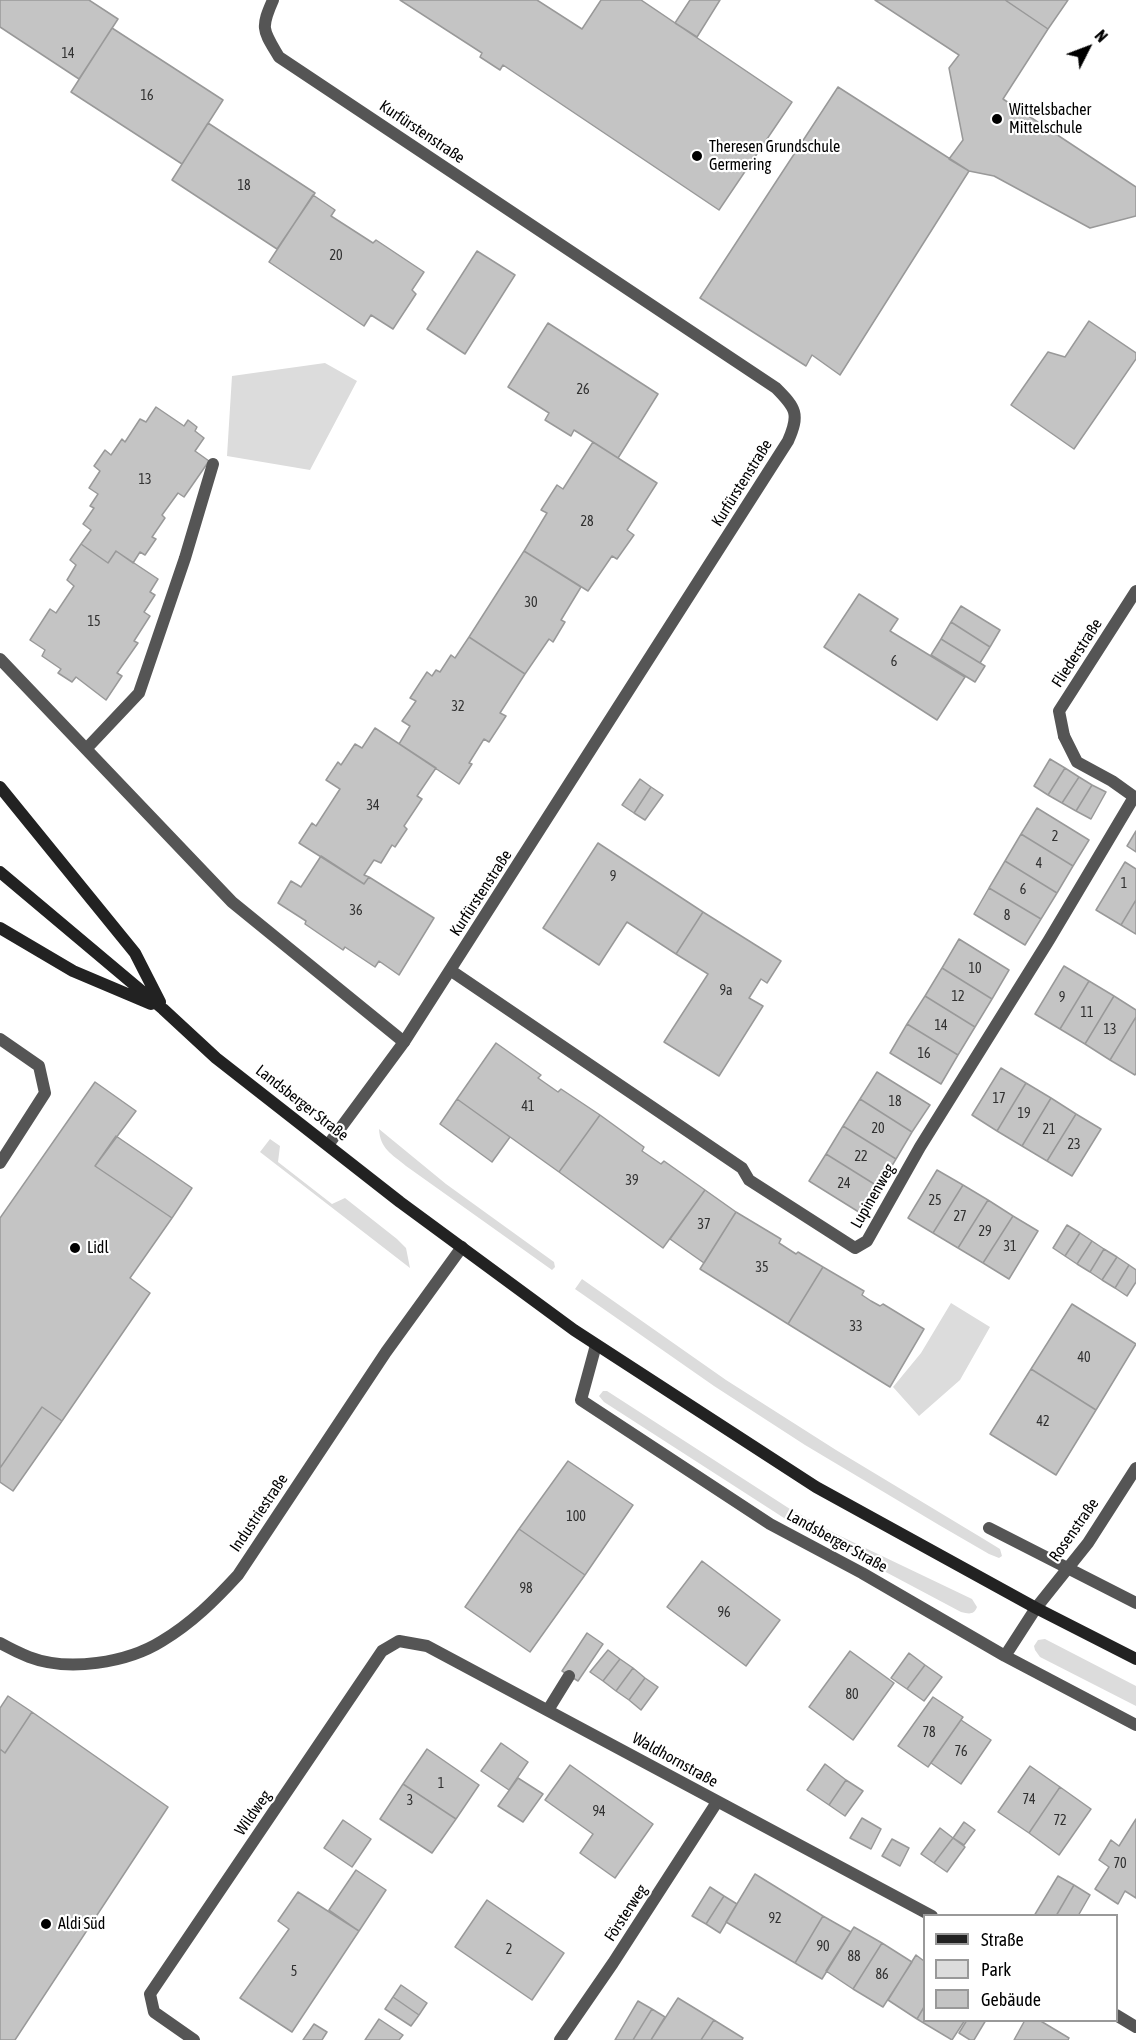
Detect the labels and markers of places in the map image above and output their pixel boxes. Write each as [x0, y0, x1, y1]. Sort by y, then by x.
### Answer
place label: Wittelsbacher Mittelschule [1009, 100, 1091, 138]
marker: Wittelsbacher Mittelschule [990, 112, 1004, 126]
place label: Theresen Grundschule Germering [709, 137, 840, 175]
marker: Theresen Grundschule Germering [690, 149, 704, 163]
place label: Lidl [87, 1238, 109, 1258]
marker: Lidl [68, 1241, 82, 1255]
place label: Aldi Süd [58, 1914, 105, 1934]
marker: Aldi Süd [39, 1917, 53, 1931]

